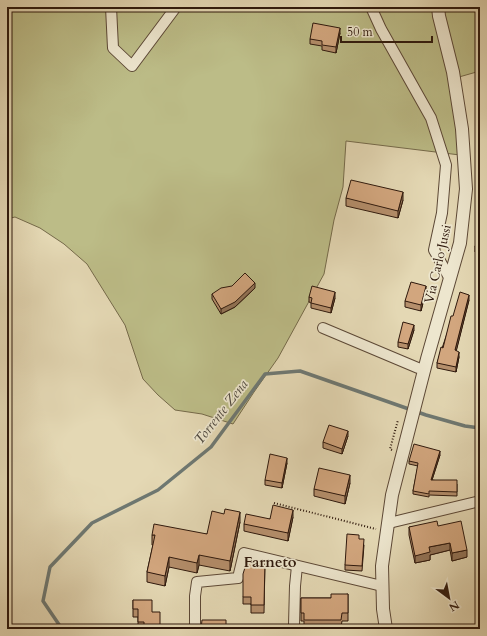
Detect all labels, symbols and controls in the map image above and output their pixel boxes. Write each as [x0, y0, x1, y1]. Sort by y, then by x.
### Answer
scale bar [341, 18, 432, 44]
text: 50 m [347, 24, 374, 40]
street label: Via Carlo Jussi [420, 223, 456, 305]
water label: Torrente Zena [190, 376, 252, 448]
district label: Farneto [244, 552, 297, 572]
north arrow [429, 578, 469, 618]
text: N [446, 597, 462, 615]

